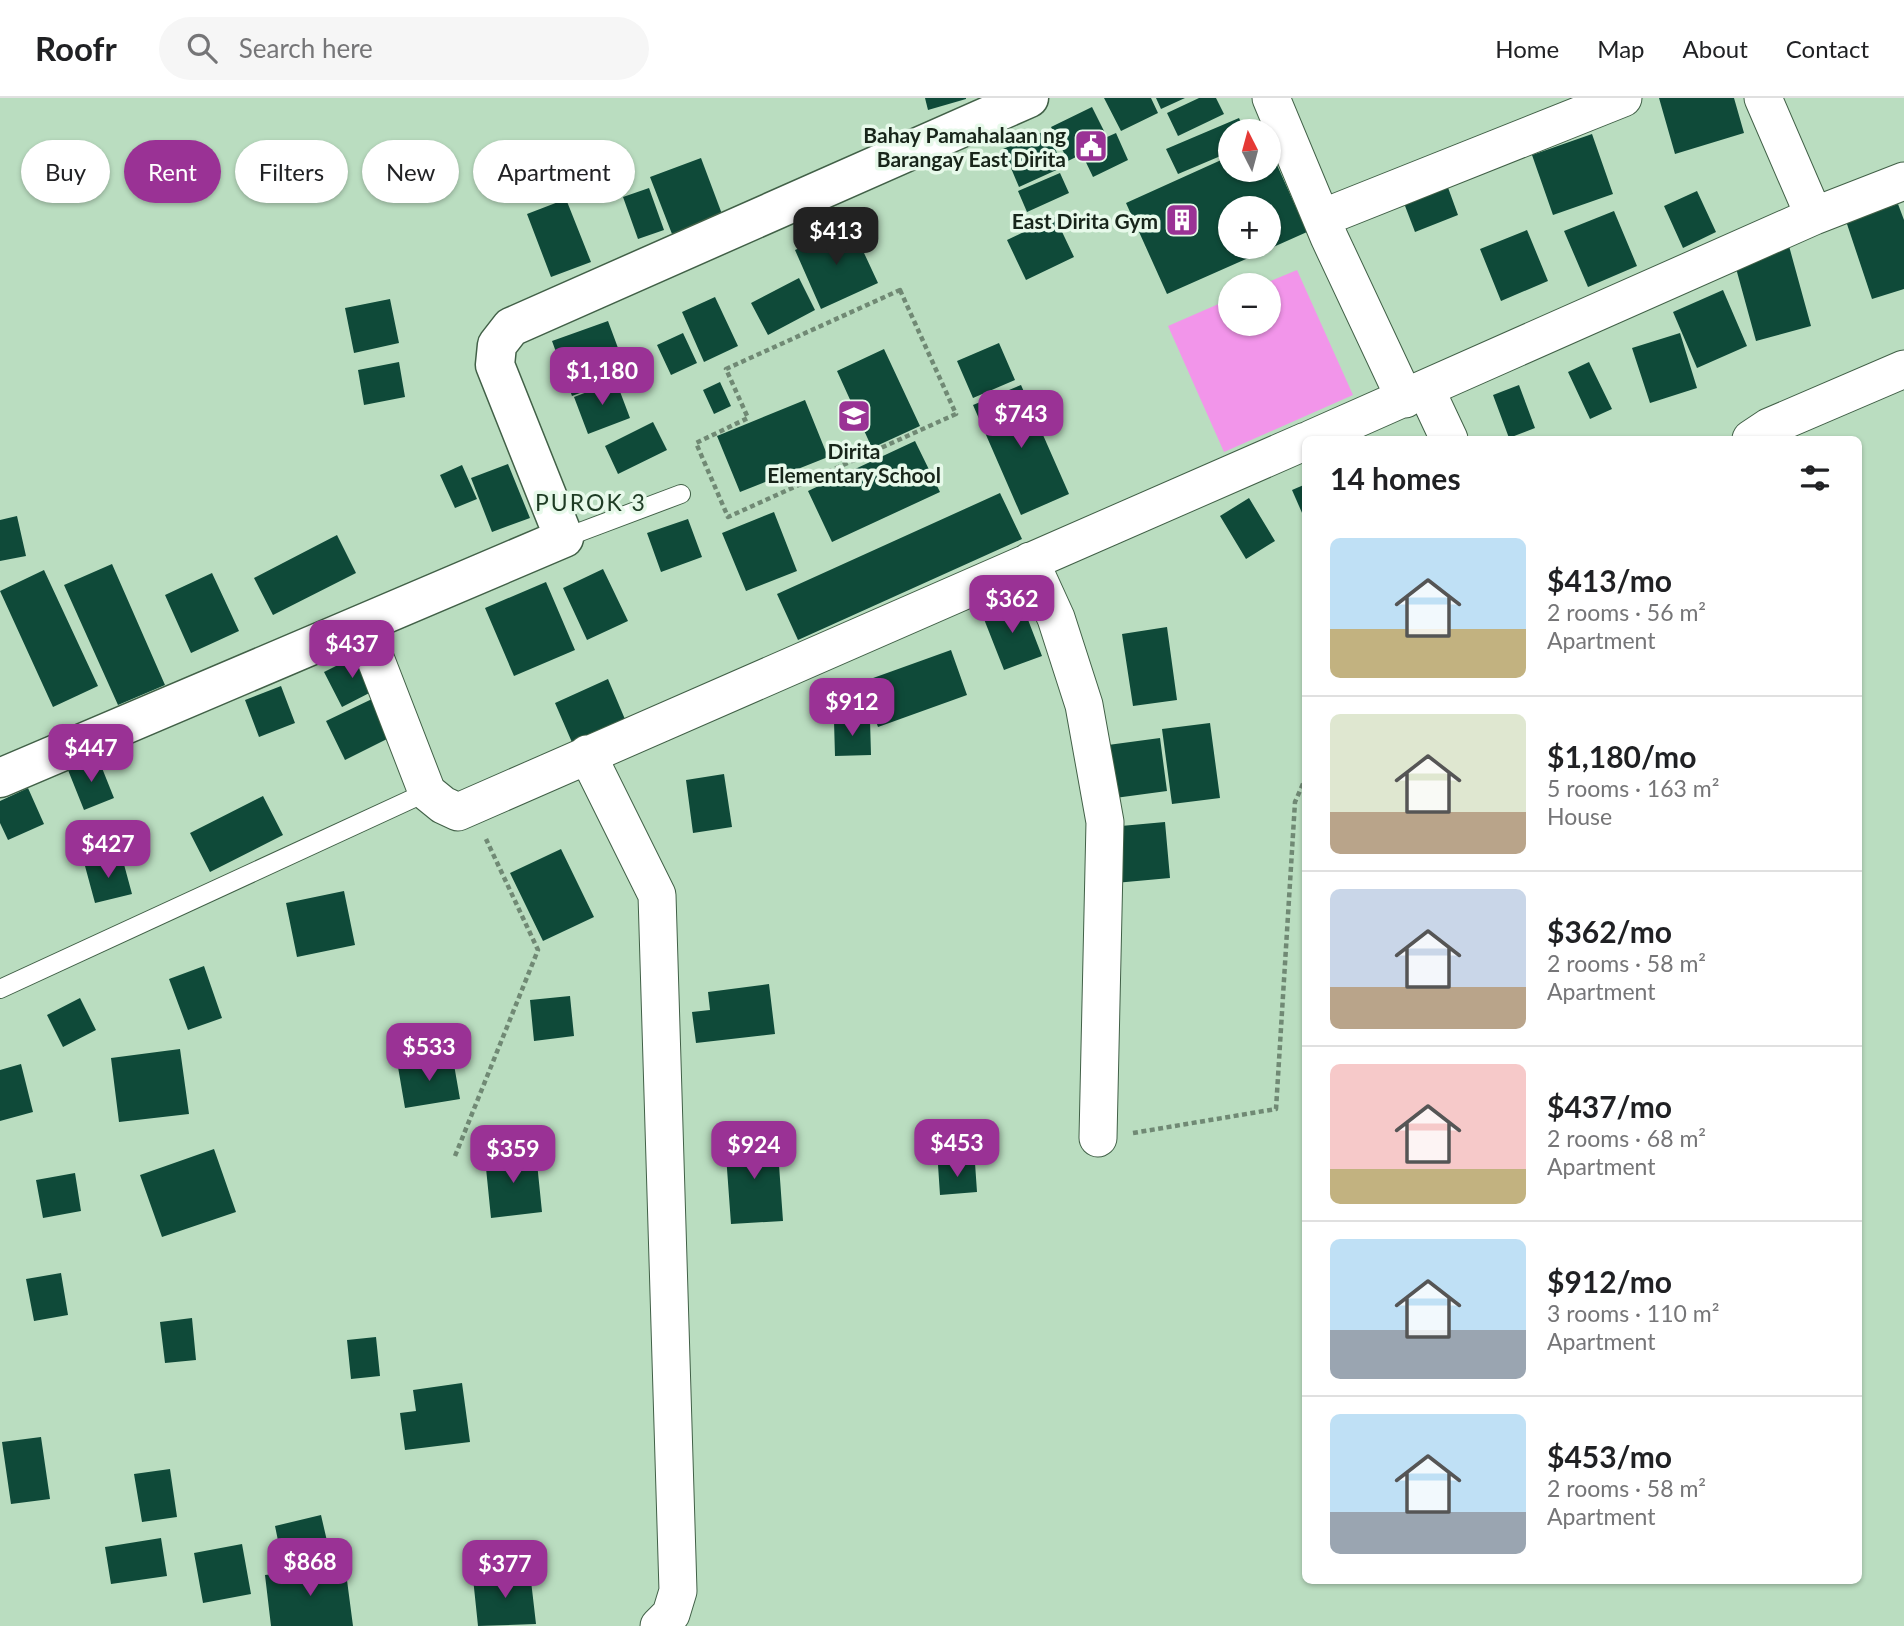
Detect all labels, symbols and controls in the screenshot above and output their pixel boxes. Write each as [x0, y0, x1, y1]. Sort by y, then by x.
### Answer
search box [159, 17, 649, 80]
text: Roofr [35, 28, 117, 68]
icon: search [183, 29, 221, 67]
text: Search here [239, 32, 373, 64]
text: Home [1495, 34, 1559, 63]
text: Map [1597, 34, 1645, 63]
text: About [1683, 34, 1748, 63]
text: Contact [1786, 34, 1869, 63]
north arrow [1218, 119, 1281, 182]
map controls [1218, 119, 1281, 336]
place label: Bahay Pamahalaan ng Barangay East Dirita [863, 122, 1066, 171]
public building icon: Bahay Pamahalaan ng Barangay East Dirita [1072, 127, 1110, 165]
chip: Buy [21, 140, 110, 203]
chip: Rent [124, 140, 221, 203]
chip: Filters [235, 140, 348, 203]
chip: New [362, 140, 459, 203]
chip: Apartment [473, 140, 635, 203]
button: + [1218, 196, 1281, 259]
building icon: East Dirita Gym [1163, 201, 1201, 239]
pin: $413 [795, 208, 877, 267]
place label: East Dirita Gym [1012, 208, 1158, 233]
text: $413 [809, 216, 863, 244]
button: − [1218, 273, 1281, 336]
pin: $1,180 [545, 348, 659, 407]
text: $1,180 [566, 356, 638, 384]
pin: $743 [980, 390, 1062, 450]
school or university icon: Dirita Elementary School [835, 397, 873, 435]
text: $743 [994, 399, 1048, 427]
place label: Dirita Elementary School [767, 438, 941, 487]
icon: filters [1796, 459, 1834, 497]
text: 14 homes [1330, 460, 1461, 496]
district label: PUROK 3 [535, 488, 647, 516]
text: $413/mo [1547, 562, 1672, 598]
icon: home [1386, 566, 1470, 650]
pin: $362 [971, 575, 1053, 635]
text: $362 [985, 584, 1039, 612]
text: 2 rooms · 56 m² [1547, 598, 1706, 626]
pin: $437 [311, 620, 393, 680]
text: Apartment [1547, 626, 1655, 654]
text: $437 [325, 629, 379, 657]
pin: $912 [811, 678, 893, 738]
text: $912 [825, 687, 879, 715]
pin: $447 [50, 724, 132, 784]
text: $447 [64, 733, 118, 761]
text: $1,180/mo [1547, 738, 1696, 774]
icon: home [1386, 742, 1470, 826]
text: 5 rooms · 163 m² [1547, 774, 1719, 802]
text: House [1547, 802, 1612, 830]
pin: $427 [67, 820, 149, 880]
text: $427 [81, 829, 135, 857]
text: $362/mo [1547, 913, 1672, 949]
icon: home [1386, 917, 1470, 1001]
text: 2 rooms · 58 m² [1547, 949, 1706, 977]
text: Apartment [1547, 977, 1655, 1005]
pin: $533 [388, 1024, 470, 1083]
text: $533 [402, 1032, 456, 1060]
text: $437/mo [1547, 1088, 1672, 1124]
icon: home [1386, 1092, 1470, 1176]
pin: $453 [916, 1119, 998, 1179]
pin: $924 [713, 1122, 795, 1181]
text: 2 rooms · 68 m² [1547, 1124, 1706, 1152]
pin: $359 [472, 1126, 554, 1185]
text: $453 [930, 1128, 984, 1156]
text: $924 [727, 1130, 781, 1158]
text: $359 [486, 1134, 540, 1162]
text: Apartment [1547, 1152, 1655, 1180]
text: $912/mo [1547, 1263, 1672, 1299]
icon: home [1386, 1267, 1470, 1351]
text: 3 rooms · 110 m² [1547, 1299, 1719, 1327]
text: Apartment [1547, 1327, 1655, 1355]
text: $453/mo [1547, 1438, 1672, 1474]
icon: home [1386, 1442, 1470, 1526]
text: 2 rooms · 58 m² [1547, 1474, 1706, 1502]
text: Apartment [1547, 1502, 1655, 1530]
pin: $868 [269, 1538, 351, 1598]
pin: $377 [464, 1540, 546, 1600]
text: $868 [283, 1547, 337, 1575]
text: $377 [478, 1549, 532, 1577]

